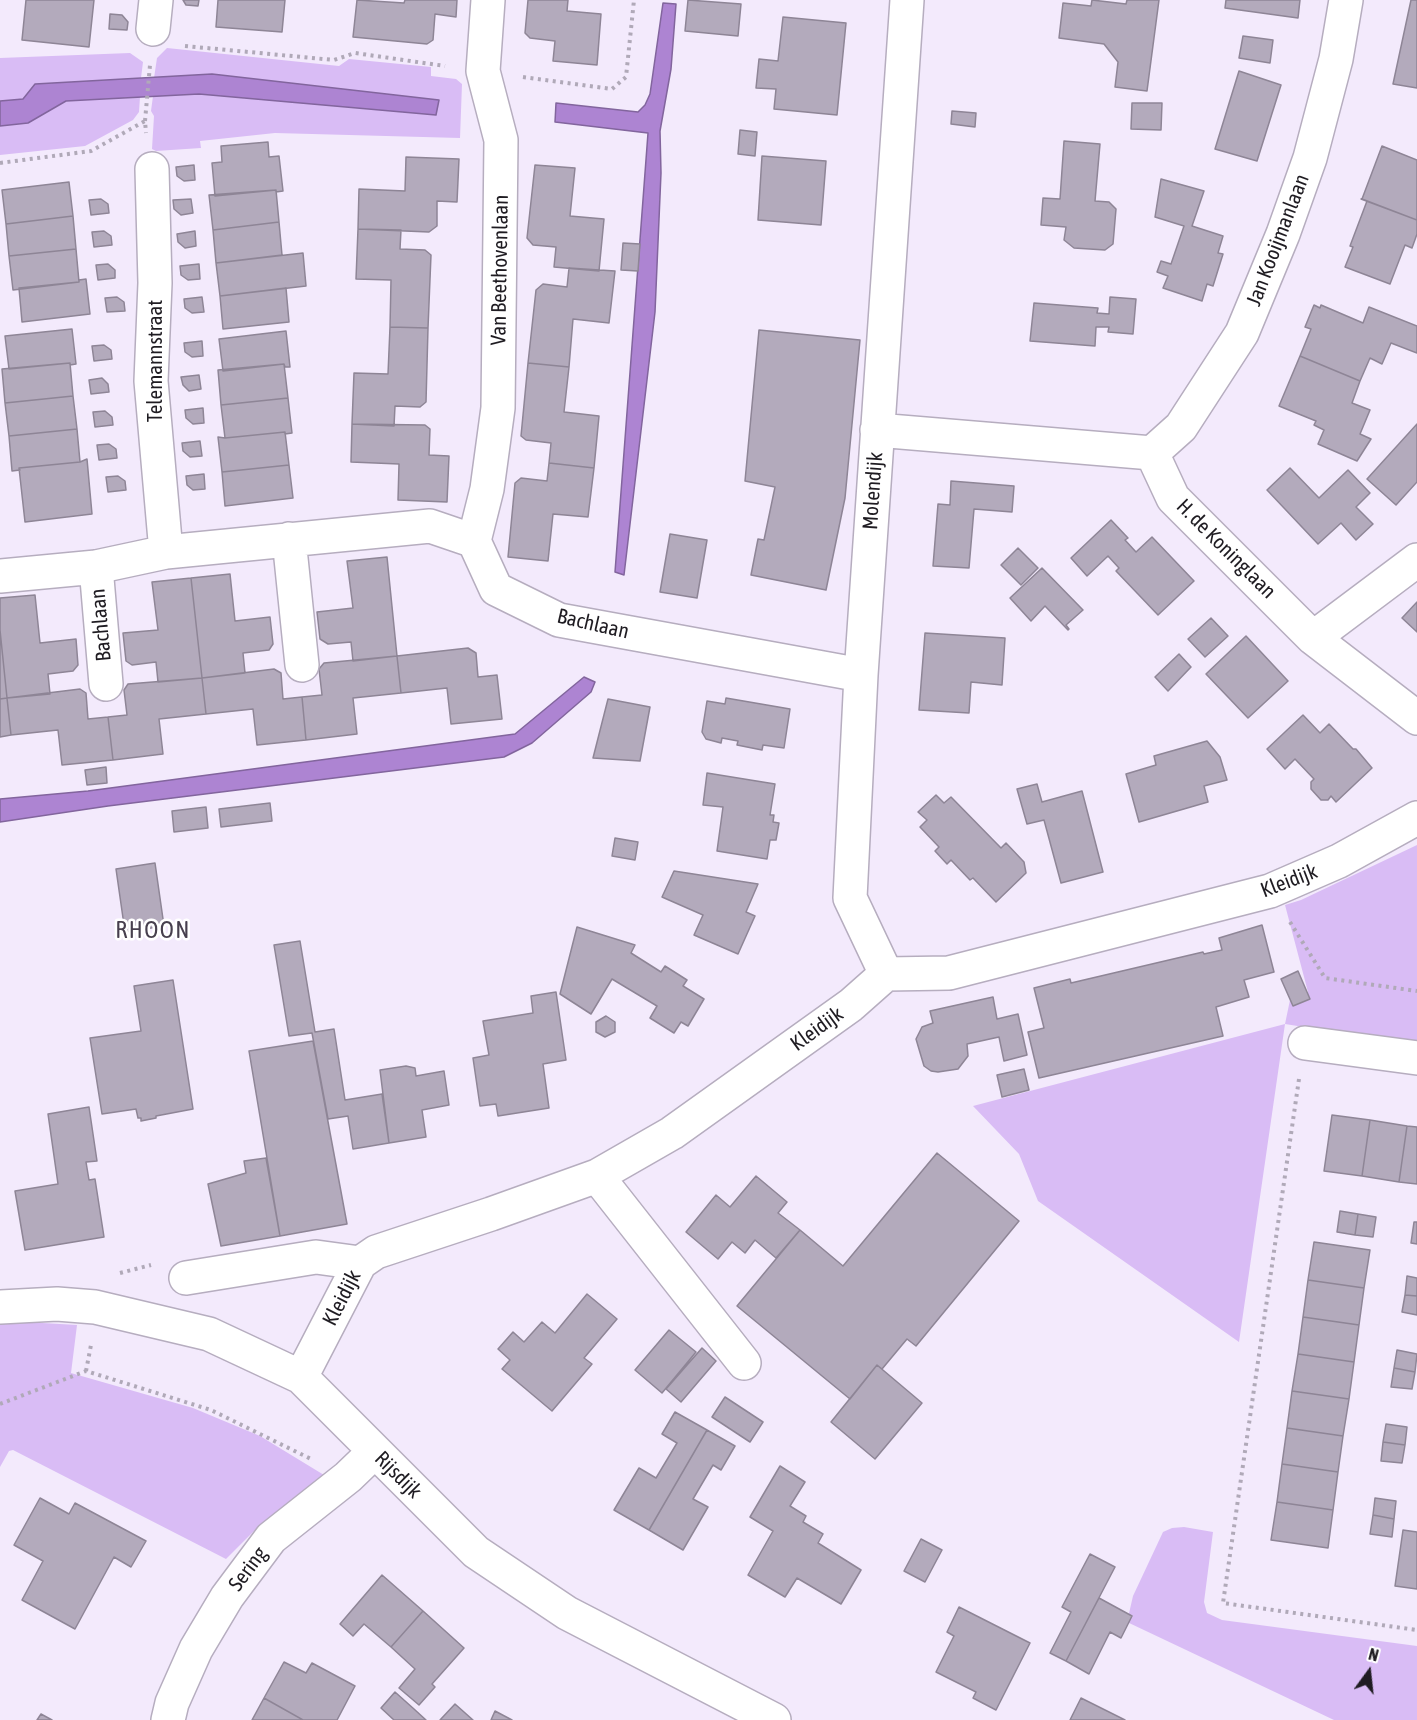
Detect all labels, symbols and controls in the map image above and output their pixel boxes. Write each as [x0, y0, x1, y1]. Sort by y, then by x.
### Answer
street label: Jan Kooijmanlaan [1241, 171, 1315, 309]
street label: Van Beethovenlaan [486, 194, 514, 346]
street label: Telemannstraat [142, 300, 168, 422]
street label: Molendijk [858, 451, 888, 531]
street label: H. de Koninglaan [1171, 494, 1281, 604]
street label: Bachlaan [85, 588, 117, 662]
street label: Bachlaan [555, 604, 631, 644]
street label: Kleidijk [1257, 859, 1321, 903]
district label: RHOON [115, 916, 191, 944]
street label: Kleidijk [786, 1002, 848, 1056]
street label: Kleidijk [317, 1266, 367, 1330]
street label: Rijsdijk [369, 1446, 427, 1504]
street label: Sering [223, 1542, 273, 1596]
north arrow [1339, 1642, 1399, 1702]
text: N [1367, 1645, 1381, 1665]

